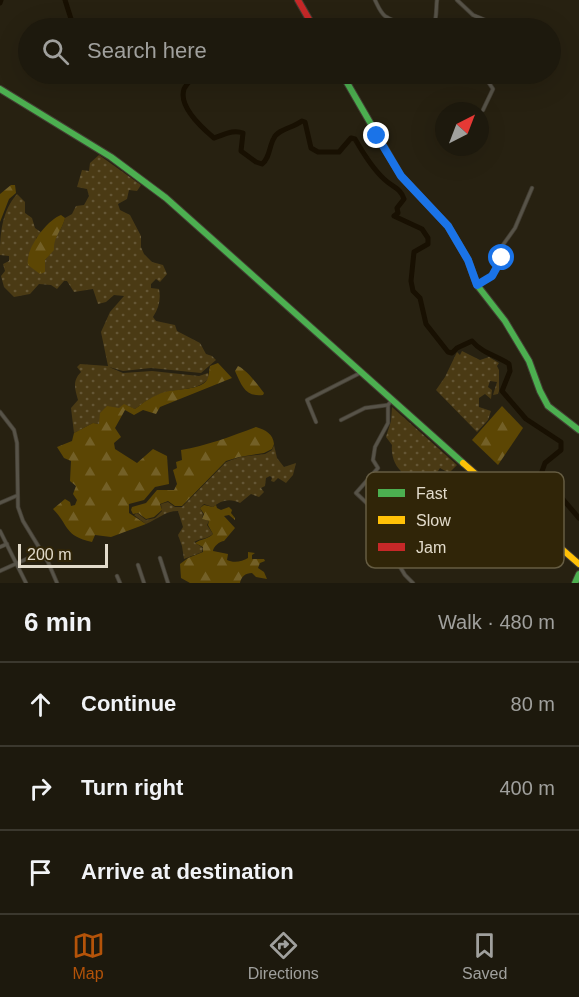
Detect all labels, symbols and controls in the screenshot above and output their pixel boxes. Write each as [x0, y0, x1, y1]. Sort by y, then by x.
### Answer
search box [18, 18, 561, 84]
icon: search [39, 35, 72, 68]
text: Search here [87, 38, 207, 63]
north arrow [435, 102, 489, 156]
route end [363, 122, 389, 148]
route start [488, 244, 514, 270]
legend [366, 472, 564, 568]
text: Fast [416, 485, 448, 502]
text: Slow [416, 512, 451, 529]
text: Jam [416, 539, 446, 556]
scale bar [18, 541, 108, 568]
text: 200 m [27, 546, 71, 563]
text: 6 min [24, 607, 92, 637]
text: Walk · 480 m [438, 611, 555, 633]
icon: ahead [24, 688, 57, 721]
text: Continue [81, 691, 176, 716]
text: 80 m [511, 693, 555, 715]
icon: right [24, 772, 57, 805]
text: Turn right [81, 775, 183, 800]
text: 400 m [499, 777, 555, 799]
icon: arrive [24, 856, 57, 889]
text: Arrive at destination [81, 859, 294, 884]
tab: Map [72, 929, 105, 983]
tab: Directions [248, 929, 319, 983]
tab: Saved [462, 929, 507, 983]

